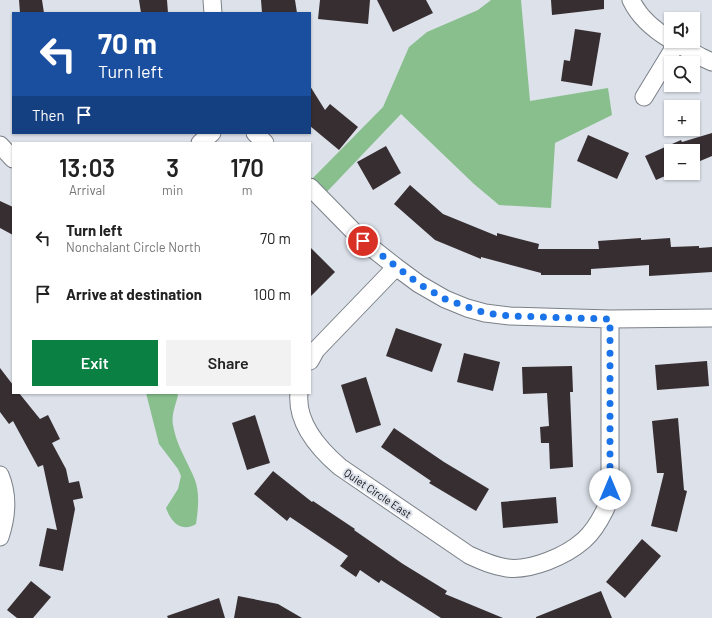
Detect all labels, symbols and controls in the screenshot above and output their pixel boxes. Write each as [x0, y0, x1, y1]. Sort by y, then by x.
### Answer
map controls [664, 12, 700, 180]
button: sound [664, 12, 700, 48]
text: 70 m [98, 26, 157, 60]
icon: left [32, 28, 84, 80]
button: search [664, 56, 700, 92]
text: Turn left [98, 60, 164, 82]
button: + [664, 100, 700, 136]
icon: arrive [73, 104, 95, 126]
text: Then [32, 106, 65, 124]
button: − [664, 144, 700, 180]
text: 13:03 [59, 153, 115, 182]
text: 3 [166, 153, 179, 182]
text: 170 [230, 153, 264, 182]
text: Arrival [69, 182, 105, 198]
text: min [162, 182, 183, 198]
text: m [242, 182, 252, 198]
text: Turn left [66, 221, 122, 239]
pin [346, 224, 380, 258]
icon: left [32, 227, 54, 249]
text: 70 m [260, 229, 291, 247]
icon: arrive [352, 230, 374, 252]
text: Nonchalant Circle North [66, 239, 201, 255]
icon: arrive [32, 283, 54, 305]
text: Arrive at destination [66, 285, 202, 303]
text: 100 m [253, 285, 291, 303]
button: Exit [32, 340, 158, 386]
button: Share [166, 340, 291, 386]
street label: Quiet Circle East [342, 466, 414, 520]
position arrow [589, 468, 631, 510]

